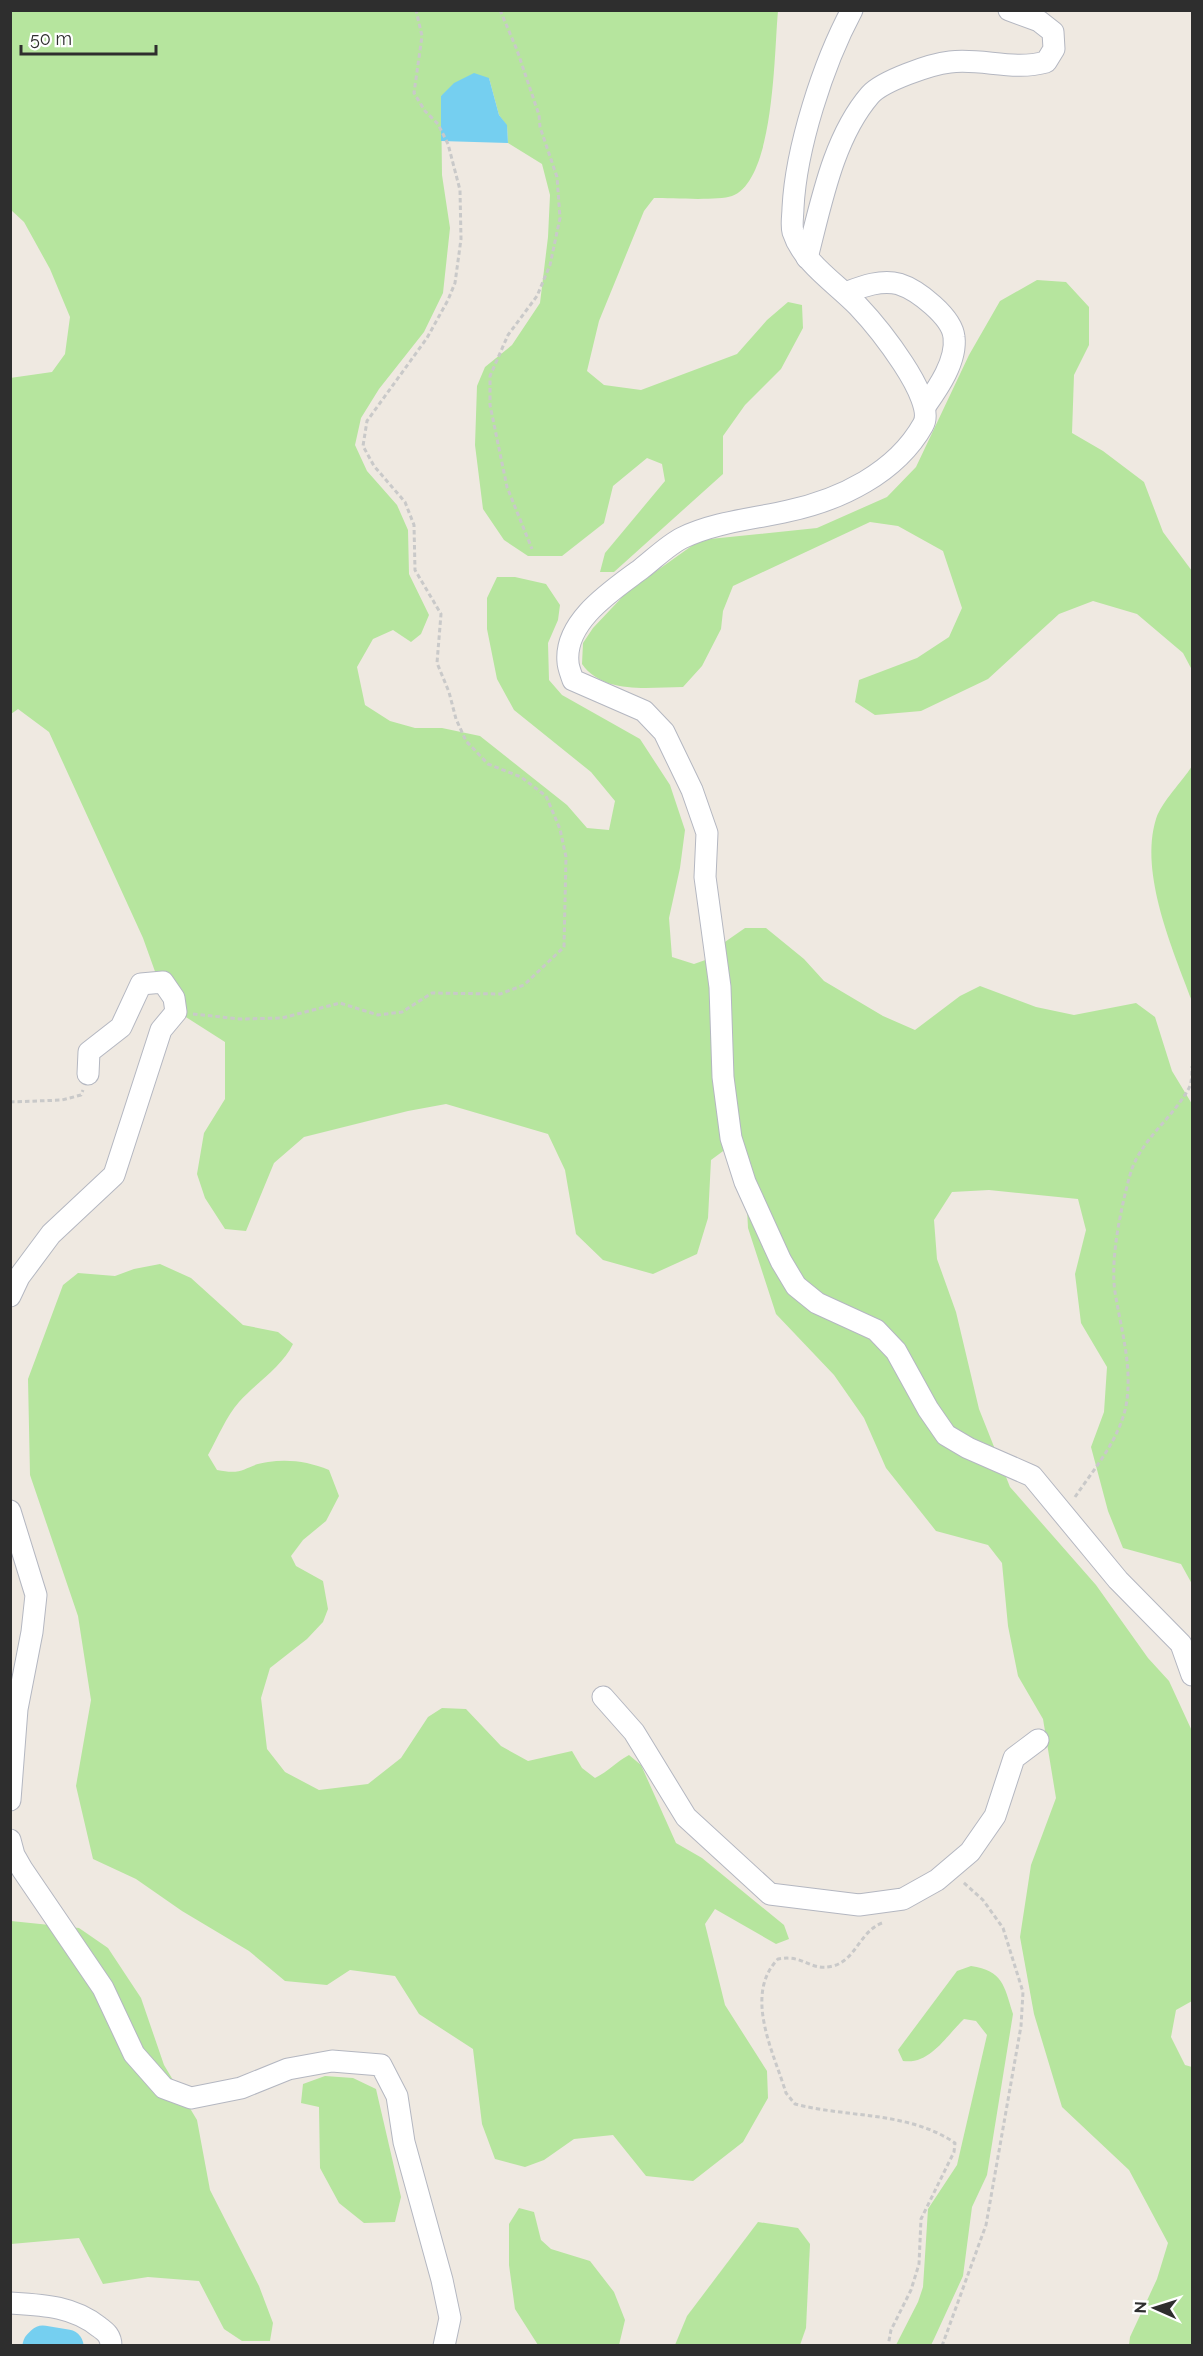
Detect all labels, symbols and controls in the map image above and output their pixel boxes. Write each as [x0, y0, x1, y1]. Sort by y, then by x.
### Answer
scale bar [21, 18, 156, 56]
text: 50 m [30, 28, 72, 49]
north arrow [1125, 2278, 1185, 2338]
text: N [1131, 2301, 1150, 2314]

